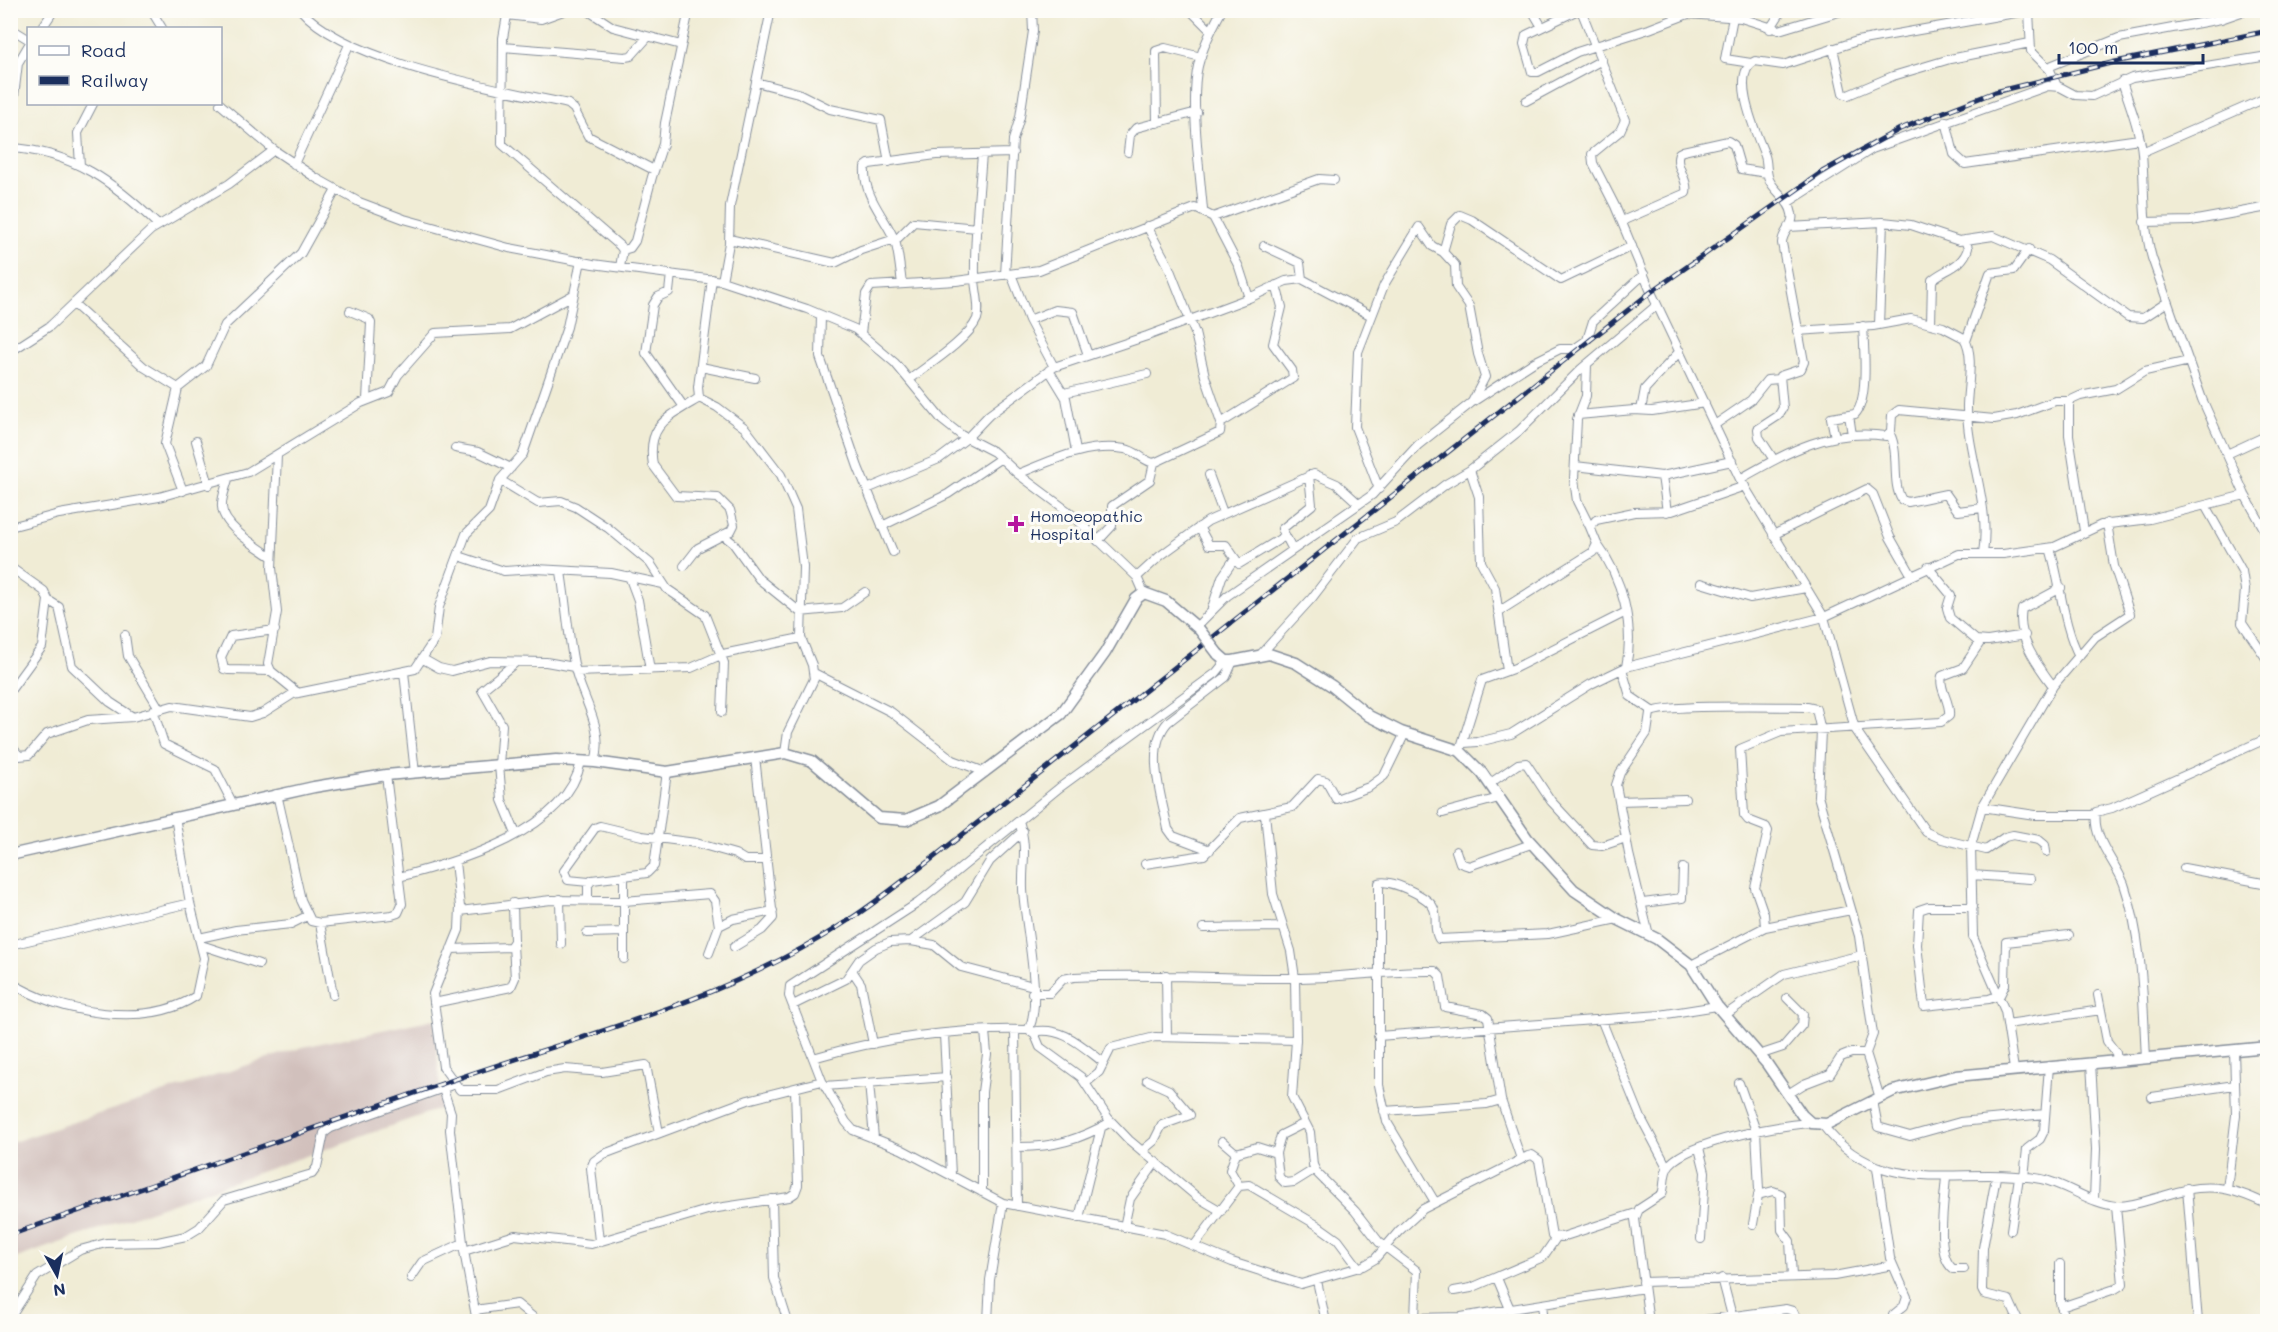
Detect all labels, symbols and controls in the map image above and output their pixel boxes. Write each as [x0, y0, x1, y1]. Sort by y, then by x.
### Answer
legend [27, 27, 222, 105]
scale bar [2059, 27, 2203, 65]
text: 100 m [2068, 35, 2118, 59]
text: Road [81, 38, 126, 62]
text: Railway [81, 68, 148, 92]
place label: Homoeopathic Hospital [1030, 505, 1143, 544]
marker: Homoeopathic Hospital [1007, 515, 1025, 533]
north arrow [27, 1245, 87, 1305]
text: N [52, 1279, 67, 1302]

